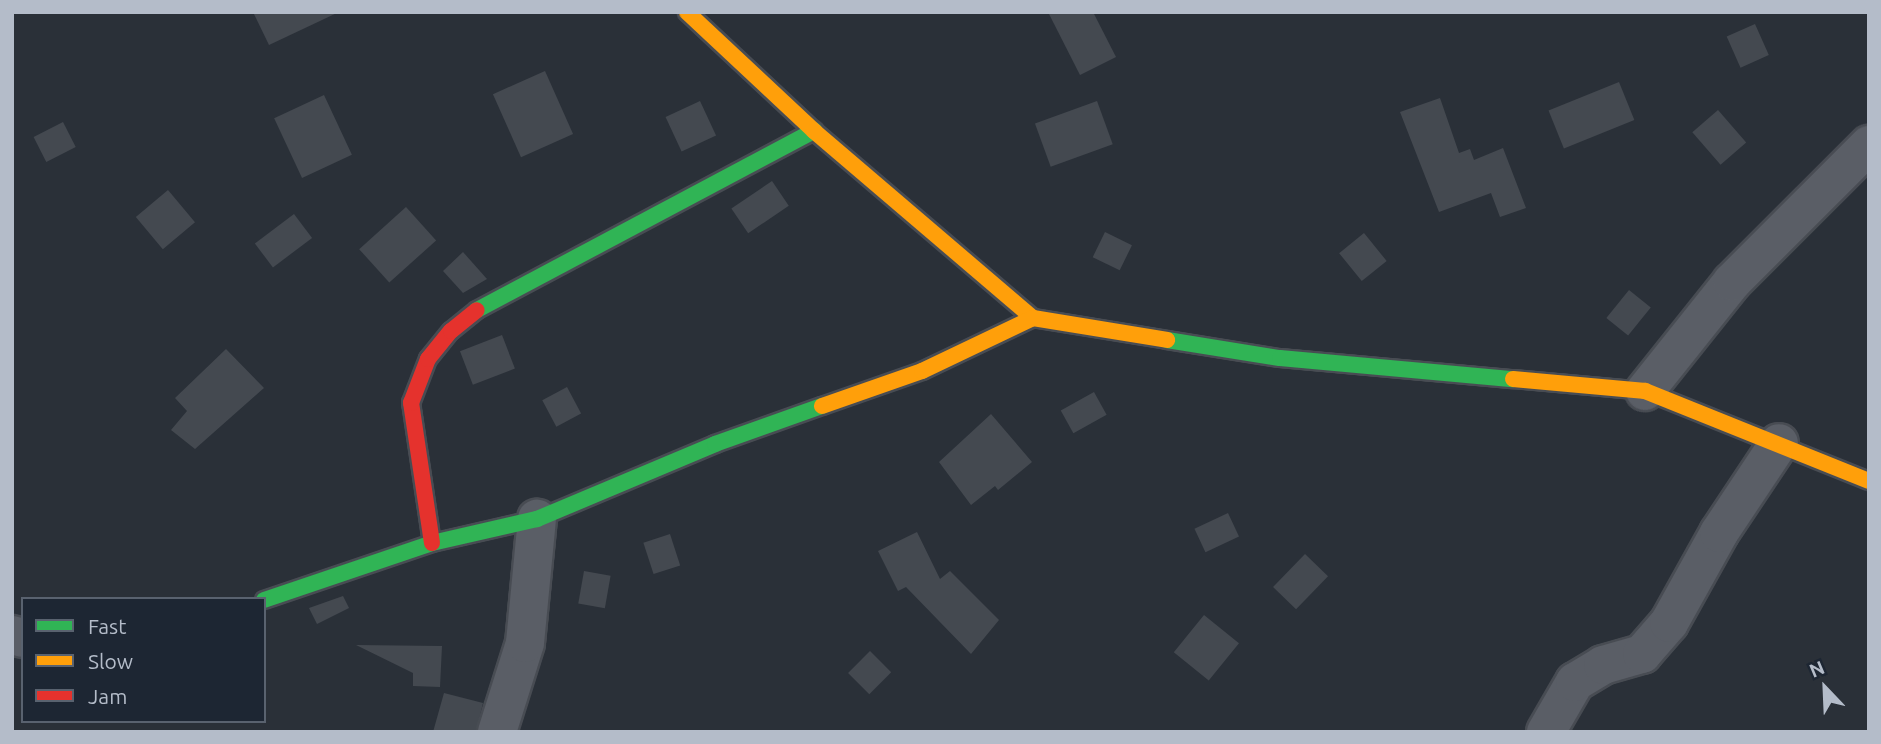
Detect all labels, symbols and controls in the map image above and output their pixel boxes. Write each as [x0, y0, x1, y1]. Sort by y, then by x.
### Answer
legend [21, 597, 266, 723]
text: Fast [88, 614, 126, 638]
text: Slow [88, 649, 133, 673]
north arrow [1790, 653, 1860, 723]
text: N [1806, 656, 1828, 682]
text: Jam [88, 684, 127, 708]

